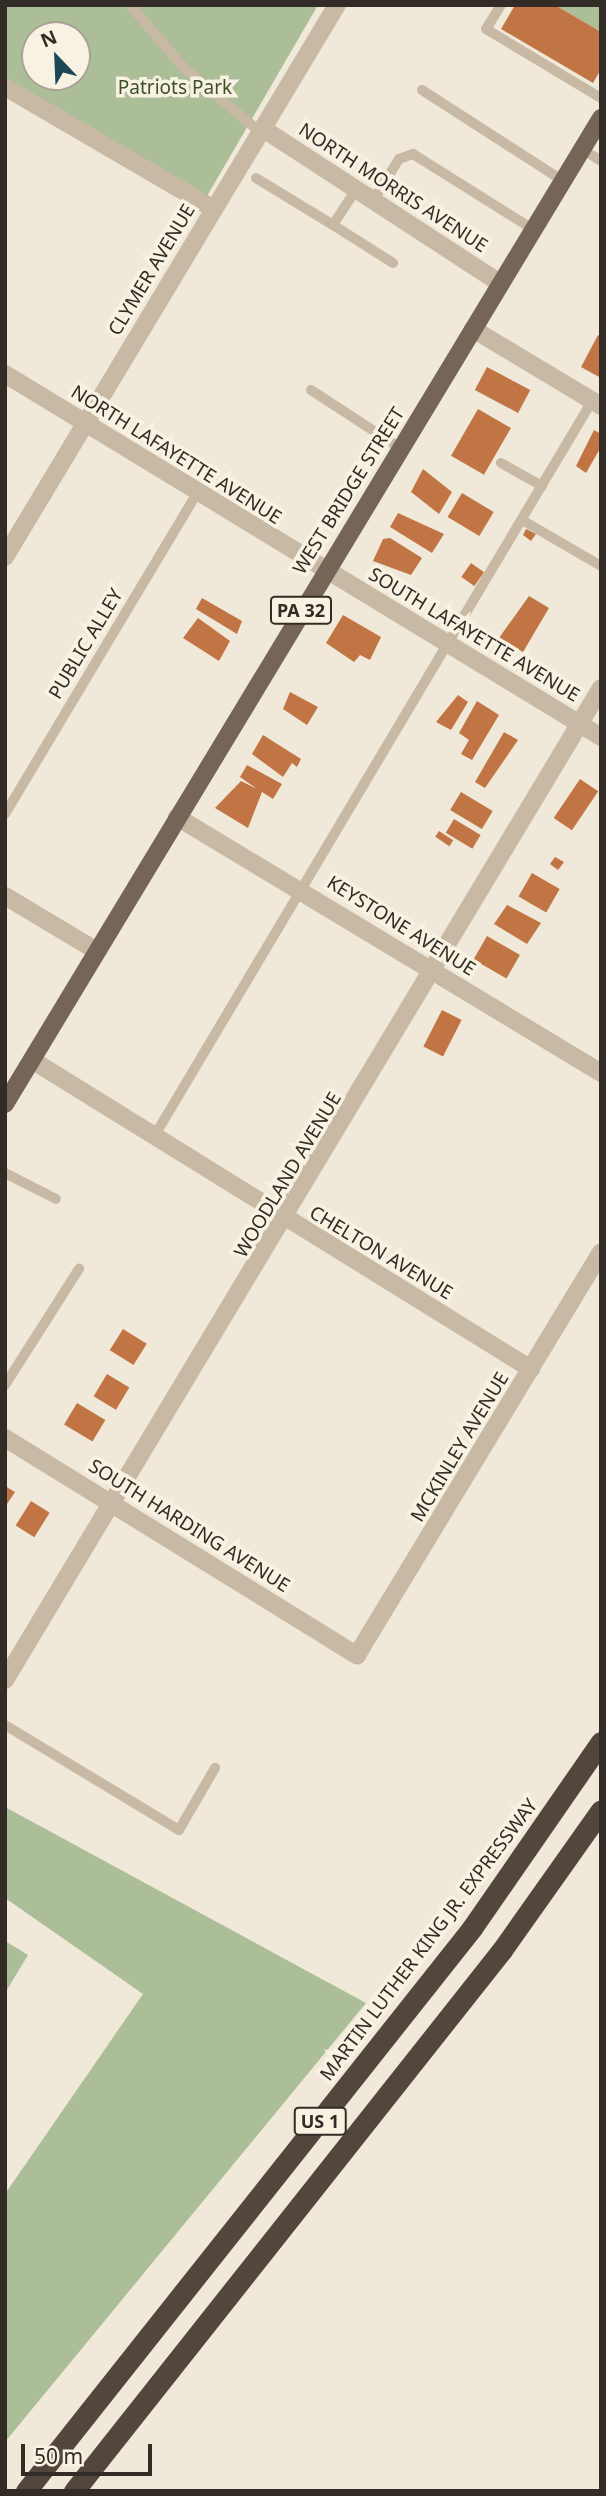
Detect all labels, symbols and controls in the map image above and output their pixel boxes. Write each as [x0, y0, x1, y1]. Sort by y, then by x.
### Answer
north arrow [21, 21, 91, 91]
text: N [36, 24, 61, 53]
park label: Patriots Park [118, 77, 232, 99]
street label: NORTH MORRIS AVENUE [294, 118, 492, 258]
street label: CLYMER AVENUE [104, 200, 200, 340]
street label: NORTH LAFAYETTE AVENUE [67, 381, 285, 529]
street label: WEST BRIDGE STREET [288, 403, 410, 579]
street label: SOUTH LAFAYETTE AVENUE [364, 563, 584, 707]
street label: PUBLIC ALLEY [44, 585, 128, 703]
road number: PA 32 [270, 596, 332, 624]
street label: KEYSTONE AVENUE [323, 871, 479, 981]
street label: WOODLAND AVENUE [230, 1088, 346, 1262]
street label: CHELTON AVENUE [305, 1201, 457, 1305]
street label: MCKINLEY AVENUE [406, 1368, 514, 1526]
street label: SOUTH HARDING AVENUE [84, 1455, 294, 1597]
street label: MARTIN LUTHER KING JR. EXPRESSWAY [316, 1795, 542, 2085]
road number: US 1 [292, 2106, 348, 2136]
scale bar [24, 2430, 156, 2474]
text: 50 m [34, 2442, 83, 2470]

